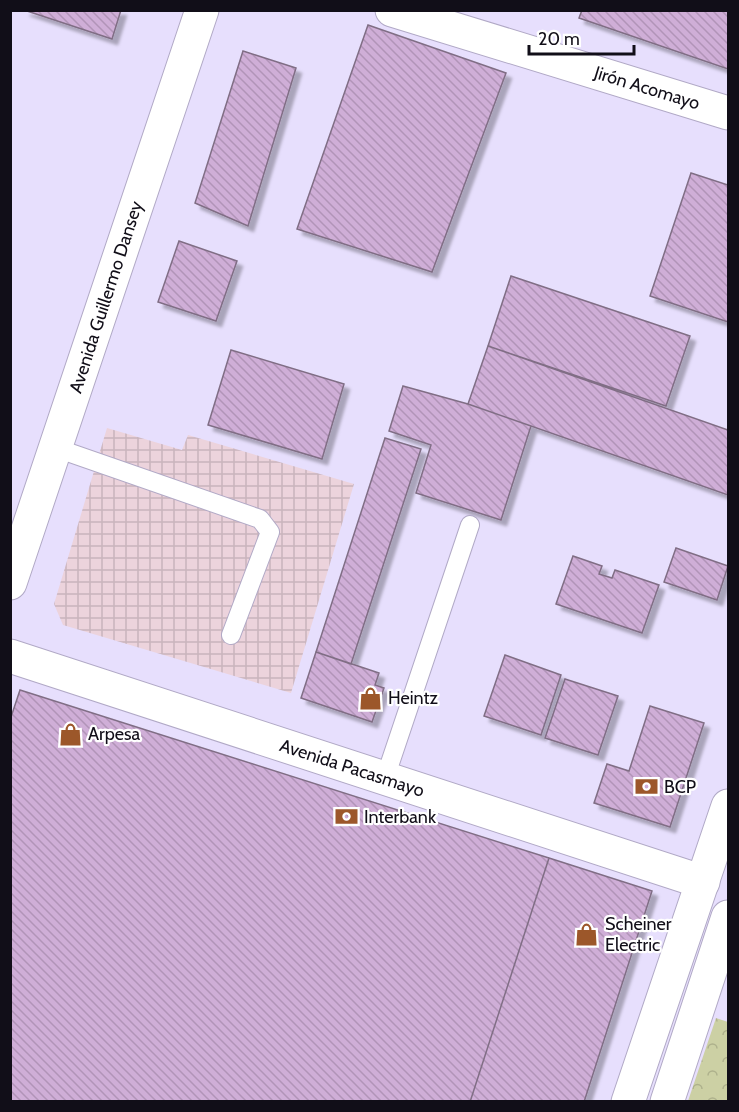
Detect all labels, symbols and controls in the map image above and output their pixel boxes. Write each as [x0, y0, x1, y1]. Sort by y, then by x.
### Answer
scale bar [529, 18, 634, 56]
text: 20 m [538, 28, 580, 50]
street label: Jirón Acomayo [590, 61, 703, 115]
street label: Avenida Guillermo Dansey [65, 198, 147, 396]
shop icon: Heintz [357, 685, 383, 711]
place label: Heintz [388, 687, 438, 709]
shop icon: Arpesa [57, 721, 83, 747]
place label: Arpesa [88, 723, 140, 745]
street label: Avenida Pacasmayo [277, 734, 427, 802]
bank icon: BCP [633, 774, 659, 800]
place label: BCP [664, 776, 696, 798]
bank icon: Interbank [333, 804, 359, 830]
place label: Interbank [364, 806, 437, 828]
place label: Scheiner Electric [605, 913, 672, 956]
shop icon: Scheiner Electric [574, 921, 600, 947]

